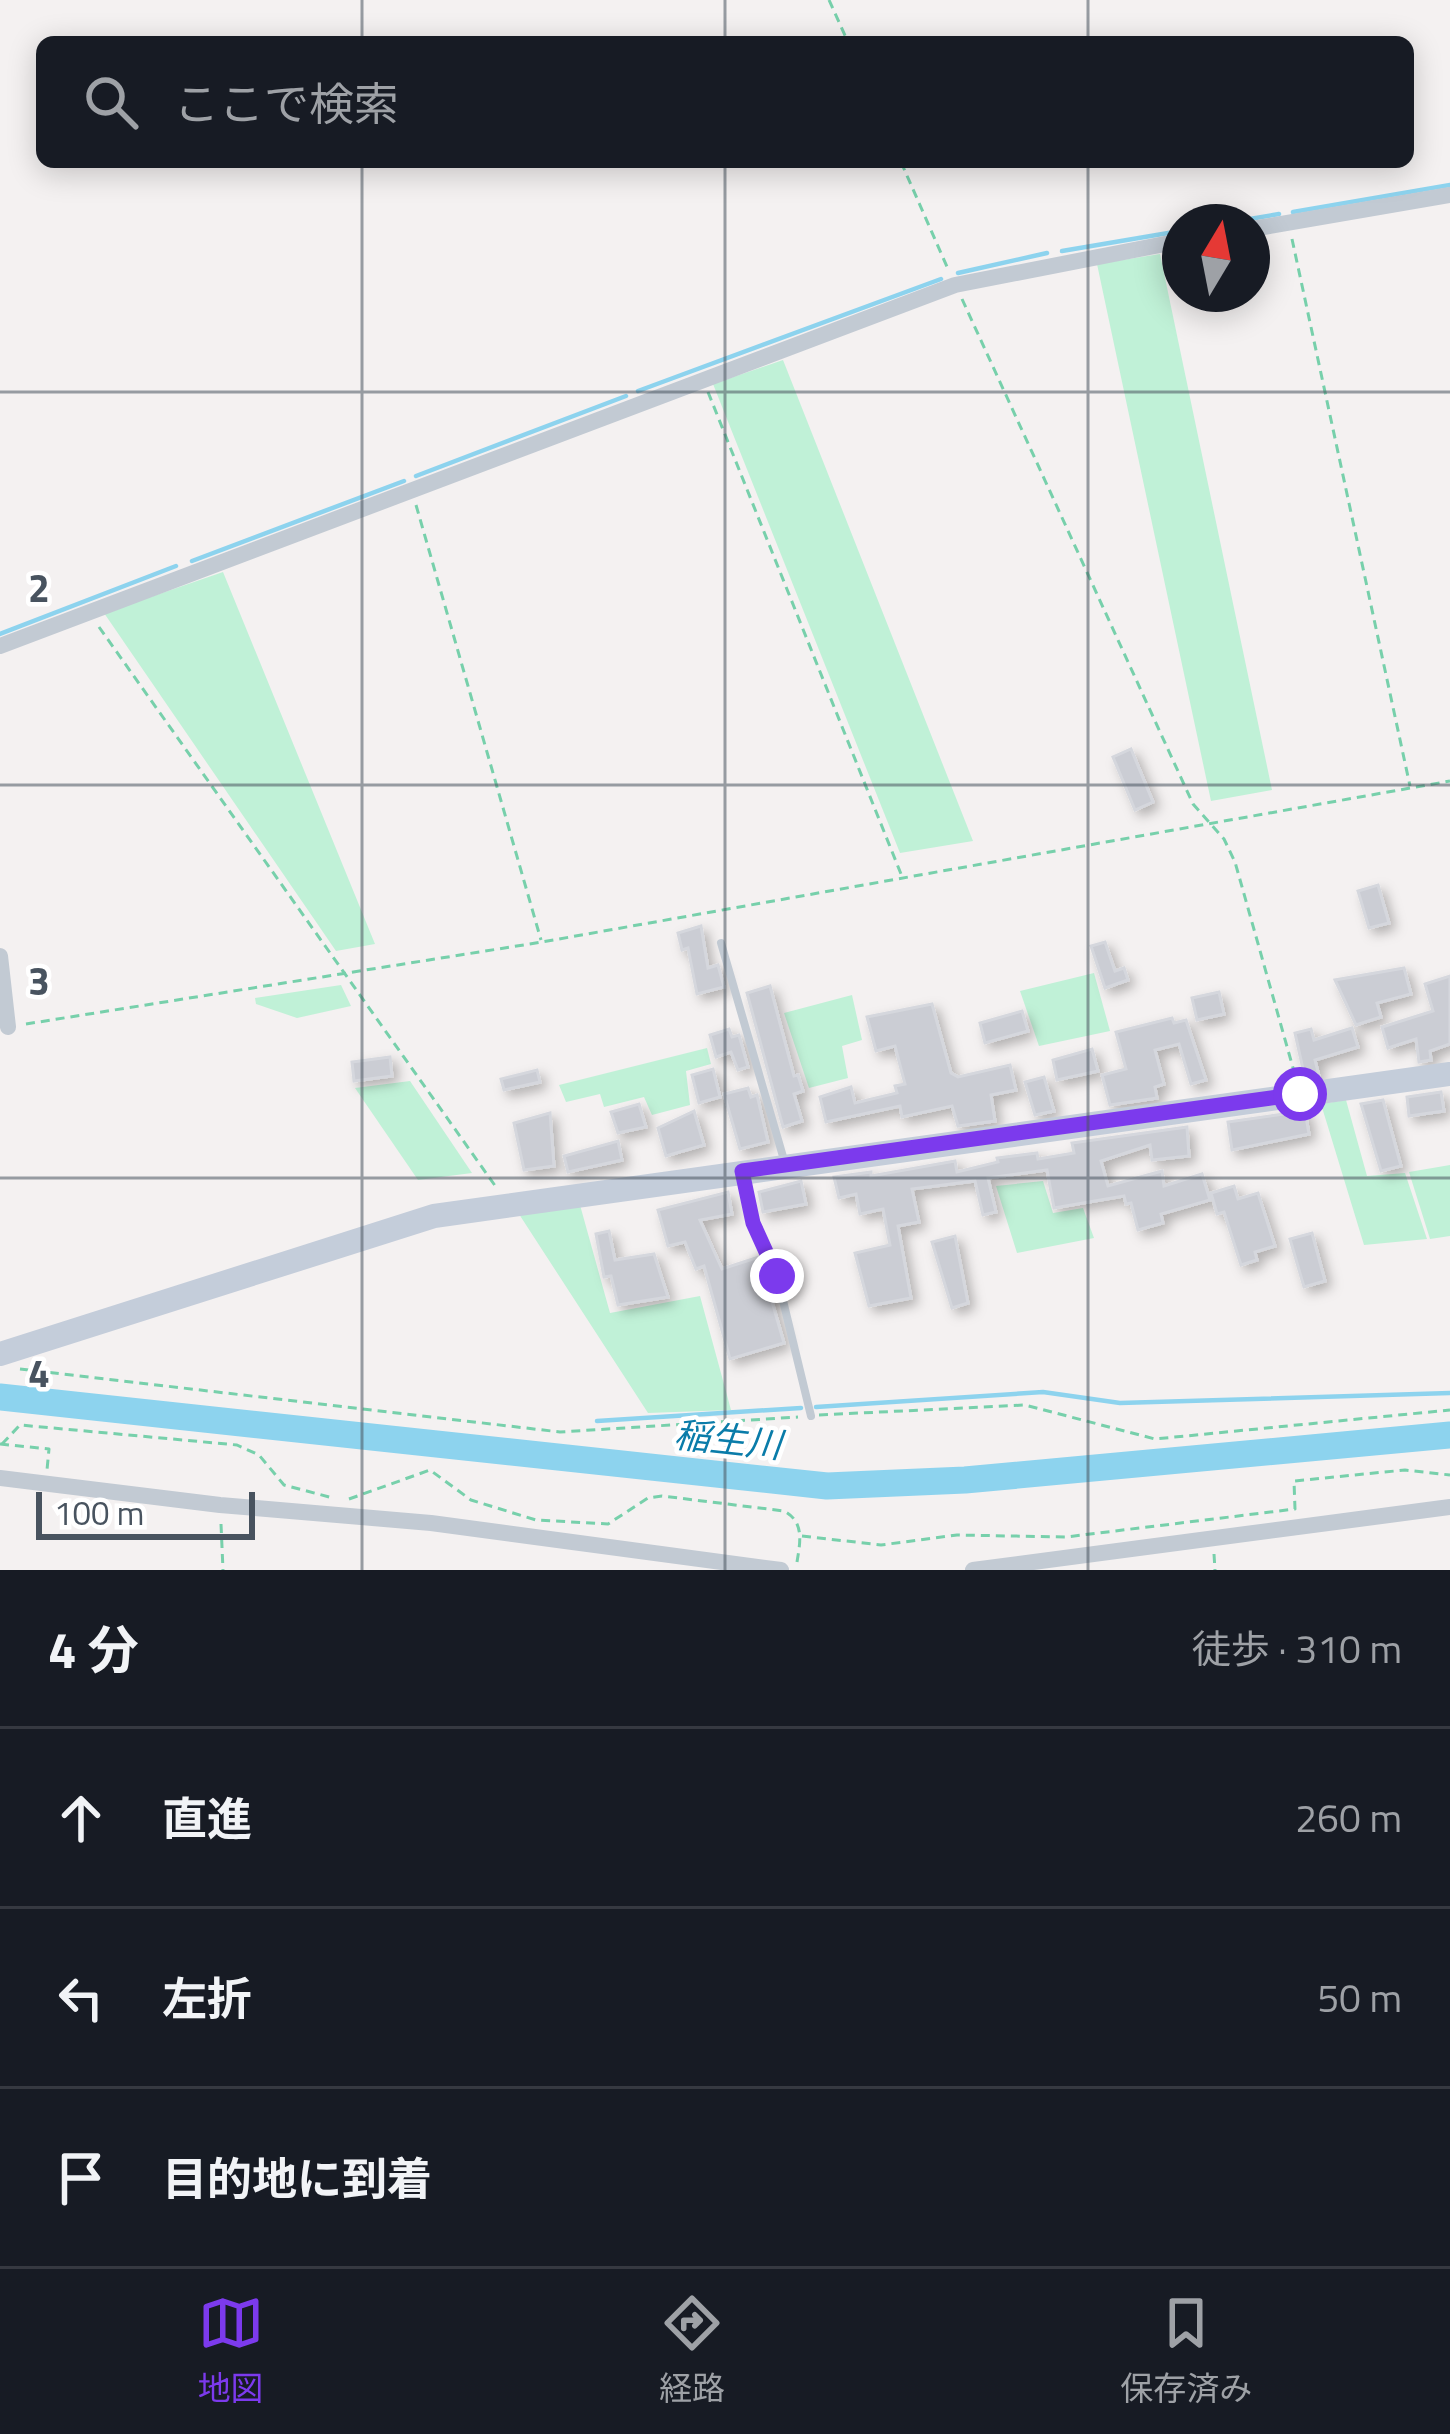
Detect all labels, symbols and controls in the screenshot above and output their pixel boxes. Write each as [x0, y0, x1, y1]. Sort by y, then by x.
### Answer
search box [36, 36, 1414, 168]
icon: search [78, 69, 144, 135]
text: ここで検索 [174, 69, 399, 137]
north arrow [1162, 204, 1270, 312]
text: 2 [28, 558, 50, 617]
text: 3 [28, 951, 50, 1010]
route start [1273, 1067, 1327, 1121]
route end [750, 1249, 804, 1303]
text: 4 [28, 1343, 50, 1402]
water label: 稲生川 [671, 1406, 789, 1472]
scale bar [36, 1486, 255, 1539]
text: 100 m [54, 1488, 144, 1538]
text: 4 分 [48, 1610, 139, 1688]
text: 徒歩 · 310 m [1192, 1619, 1402, 1678]
text: 直進 [162, 1784, 252, 1852]
icon: ahead [48, 1785, 114, 1851]
text: 260 m [1295, 1788, 1402, 1847]
text: 左折 [162, 1964, 252, 2032]
icon: left [48, 1965, 114, 2031]
text: 50 m [1317, 1968, 1402, 2027]
text: 目的地に到着 [162, 2144, 432, 2212]
icon: arrive [48, 2145, 114, 2211]
tab: 地図 [198, 2290, 264, 2413]
tab: 経路 [659, 2290, 725, 2413]
tab: 保存済み [1120, 2290, 1252, 2413]

